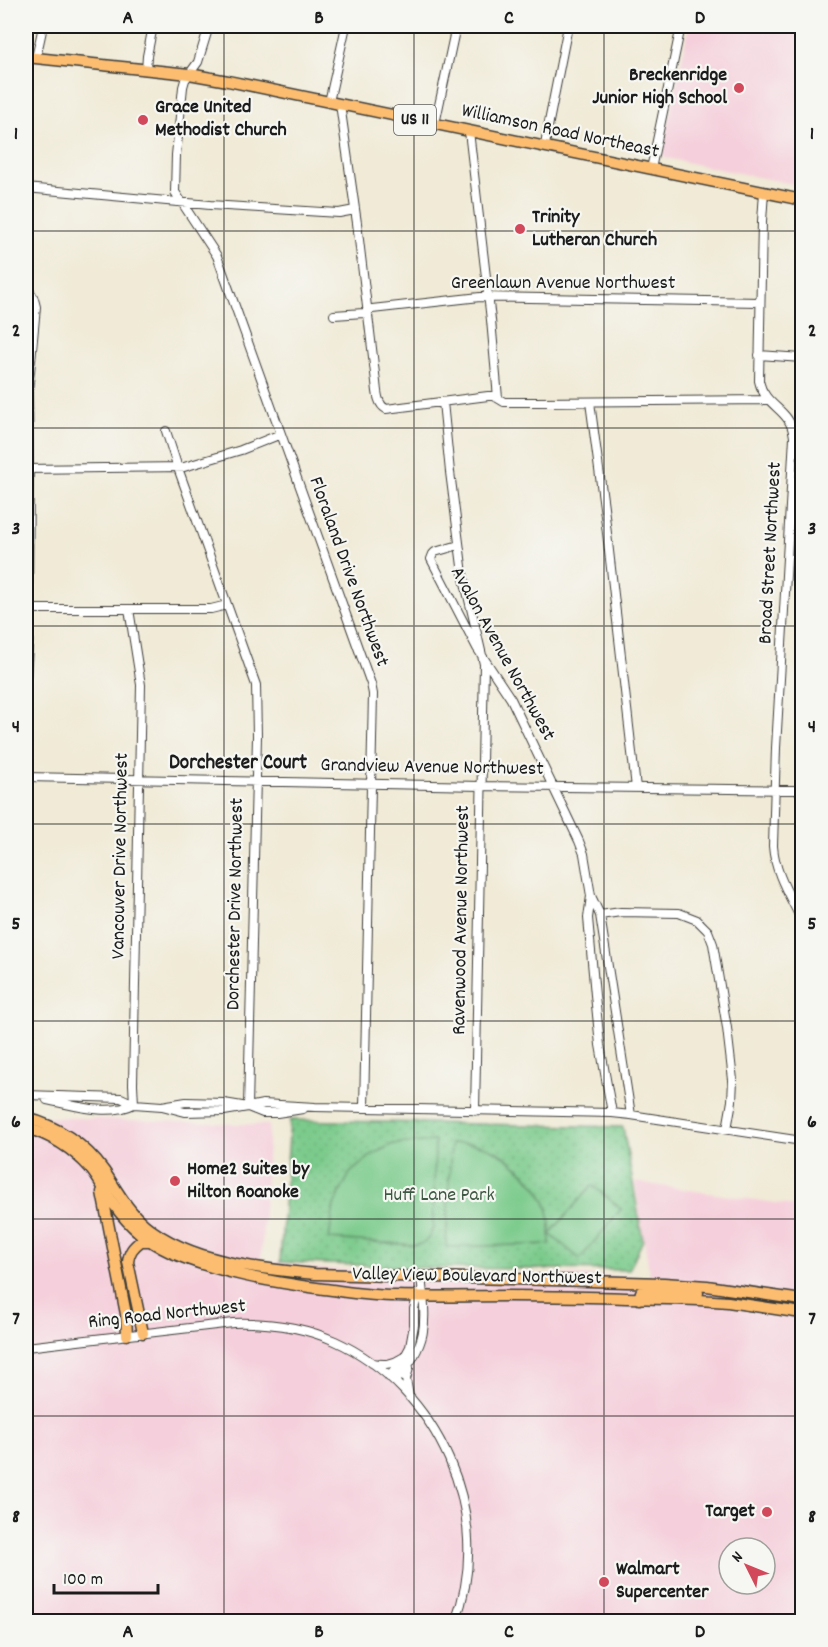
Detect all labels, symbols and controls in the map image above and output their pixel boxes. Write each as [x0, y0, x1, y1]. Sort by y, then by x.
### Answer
text: A [123, 5, 134, 33]
text: B [314, 5, 324, 33]
text: C [504, 5, 514, 33]
text: D [695, 5, 706, 33]
place label: Breckenridge Junior High School [592, 62, 727, 113]
marker: Breckenridge Junior High School [732, 81, 746, 95]
place label: Grace United Methodist Church [155, 94, 287, 145]
street label: Williamson Road Northeast [459, 97, 661, 167]
road number: US 11 [394, 105, 436, 135]
marker: Grace United Methodist Church [136, 113, 150, 127]
text: 1 [14, 121, 18, 149]
text: 1 [810, 121, 814, 149]
place label: Trinity Lutheran Church [532, 204, 657, 255]
marker: Trinity Lutheran Church [513, 222, 527, 236]
street label: Greenlawn Avenue Northwest [451, 270, 675, 298]
text: 2 [12, 318, 20, 346]
text: 2 [808, 318, 816, 346]
street label: Broad Street Northwest [752, 461, 790, 645]
street label: Floraland Drive Northwest [301, 473, 395, 671]
text: 3 [12, 516, 20, 544]
text: 3 [808, 516, 816, 544]
street label: Avalon Avenue Northwest [442, 562, 562, 746]
text: 4 [12, 714, 20, 742]
text: 4 [808, 714, 816, 742]
district label: Dorchester Court [169, 749, 307, 779]
street label: Grandview Avenue Northwest [320, 752, 544, 784]
street label: Vancouver Drive Northwest [105, 753, 137, 959]
street label: Dorchester Drive Northwest [220, 797, 252, 1011]
street label: Ravenwood Avenue Northwest [446, 805, 478, 1035]
text: 5 [11, 911, 21, 939]
text: 5 [807, 911, 817, 939]
text: 6 [11, 1109, 21, 1137]
text: 6 [807, 1109, 817, 1137]
place label: Home2 Suites by Hilton Roanoke [187, 1156, 310, 1207]
marker: Home2 Suites by Hilton Roanoke [168, 1174, 182, 1188]
park label: Huff Lane Park [383, 1182, 495, 1210]
street label: Valley View Boulevard Northwest [352, 1261, 602, 1293]
street label: Ring Road Northwest [87, 1293, 247, 1337]
text: 7 [12, 1306, 20, 1334]
text: 7 [808, 1306, 816, 1334]
place label: Target [705, 1498, 756, 1526]
text: 8 [12, 1504, 20, 1532]
text: 8 [808, 1504, 816, 1532]
marker: Target [760, 1505, 774, 1519]
north arrow [717, 1536, 777, 1596]
text: N [727, 1547, 749, 1568]
place label: Walmart Supercenter [616, 1556, 709, 1607]
scale bar [54, 1557, 158, 1595]
text: 100 m [63, 1568, 103, 1593]
marker: Walmart Supercenter [597, 1575, 611, 1589]
text: A [123, 1619, 134, 1647]
text: B [314, 1619, 324, 1647]
text: C [504, 1619, 514, 1647]
text: D [695, 1619, 706, 1647]

